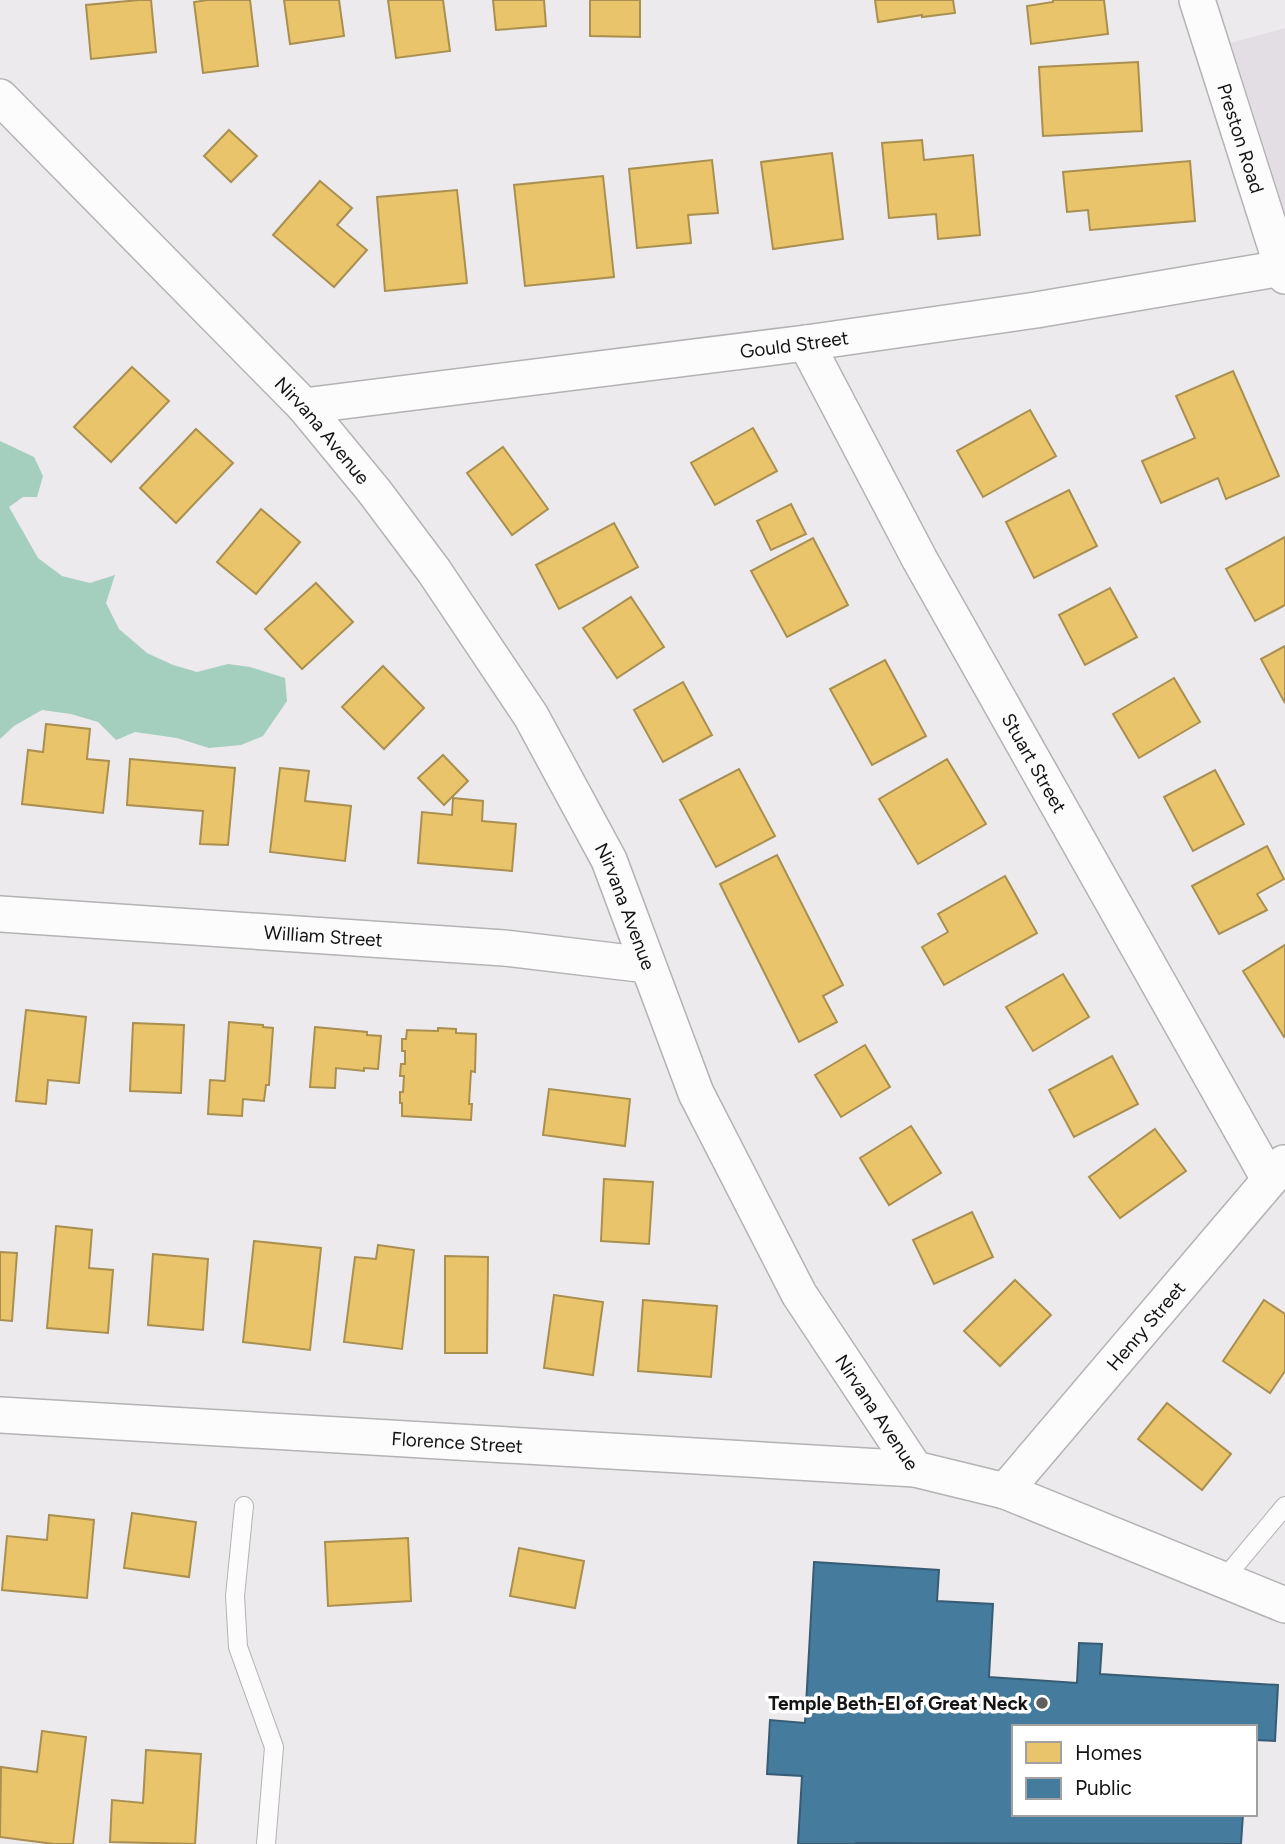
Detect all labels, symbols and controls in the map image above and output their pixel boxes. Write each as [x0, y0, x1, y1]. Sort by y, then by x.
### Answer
street label: Preston Road [1212, 81, 1269, 196]
street label: Gould Street [739, 326, 850, 363]
street label: Nirvana Avenue [270, 372, 375, 489]
street label: Stuart Street [997, 709, 1071, 817]
street label: Nirvana Avenue [590, 839, 660, 973]
street label: William Street [263, 921, 384, 952]
street label: Henry Street [1102, 1277, 1190, 1375]
street label: Nirvana Avenue [830, 1350, 924, 1475]
street label: Florence Street [391, 1427, 524, 1458]
place label: Temple Beth-El of Great Neck [768, 1692, 1029, 1715]
marker: Temple Beth-El of Great Neck [1034, 1695, 1050, 1711]
legend [1012, 1725, 1257, 1816]
text: Homes [1075, 1740, 1142, 1765]
text: Public [1075, 1775, 1132, 1800]

